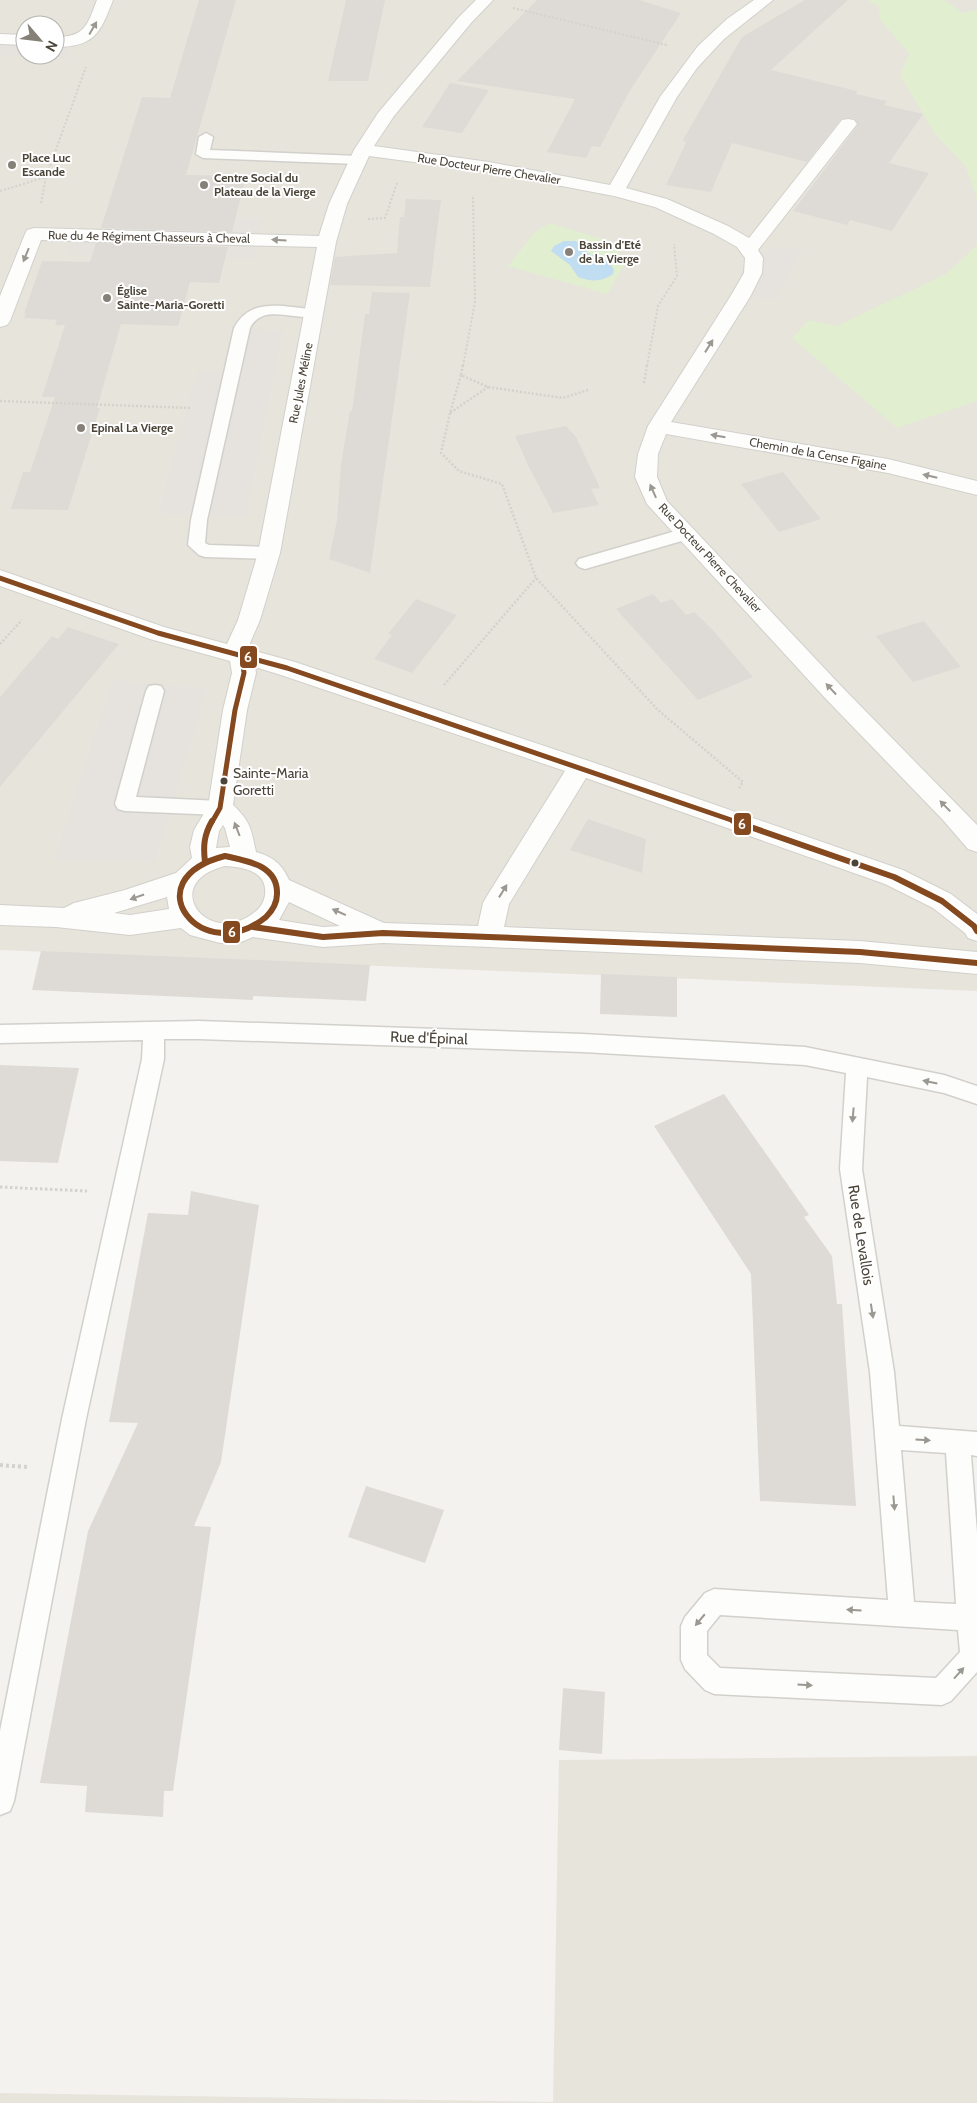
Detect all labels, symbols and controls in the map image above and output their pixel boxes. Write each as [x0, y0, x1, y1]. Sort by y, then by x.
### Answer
north arrow [15, 15, 65, 65]
one-way arrow [89, 20, 97, 35]
text: N [41, 38, 62, 55]
place label: Place Luc Escande [22, 150, 71, 179]
street label: Rue Docteur Pierre Chevalier [417, 150, 562, 187]
marker: Place Luc Escande [6, 159, 18, 171]
place label: Centre Social du Plateau de la Vierge [214, 170, 316, 199]
marker: Centre Social du Plateau de la Vierge [198, 179, 210, 191]
street label: Rue du 4e Régiment Chasseurs à Cheval [48, 227, 250, 246]
one-way arrow [271, 236, 287, 244]
place label: Bassin d'Eté de la Vierge [579, 237, 641, 266]
marker: Bassin d'Eté de la Vierge [563, 246, 575, 258]
one-way arrow [22, 248, 29, 263]
place label: Église Sainte-Maria-Goretti [117, 283, 224, 312]
marker: Église Sainte-Maria-Goretti [101, 292, 113, 304]
one-way arrow [704, 340, 713, 353]
street label: Rue Jules Méline [285, 341, 316, 425]
place label: Epinal La Vierge [91, 420, 173, 435]
marker: Epinal La Vierge [75, 422, 87, 434]
one-way arrow [710, 432, 726, 440]
street label: Chemin de la Cense Figaine [748, 434, 888, 473]
one-way arrow [922, 472, 937, 480]
one-way arrow [648, 484, 656, 498]
street label: Rue Docteur Pierre Chevalier [656, 500, 765, 616]
line badge: 6 [239, 645, 258, 669]
text: 6 [244, 648, 252, 666]
one-way arrow [825, 684, 837, 696]
place label: Sainte-Maria Goretti [233, 764, 309, 799]
marker: Sainte-Maria Goretti [219, 776, 229, 786]
one-way arrow [939, 800, 951, 812]
line badge: 6 [733, 812, 752, 836]
text: 6 [738, 815, 746, 833]
one-way arrow [233, 821, 241, 836]
unlabelled marker [850, 858, 860, 868]
one-way arrow [499, 885, 508, 898]
one-way arrow [129, 893, 144, 901]
one-way arrow [332, 908, 346, 916]
line badge: 6 [222, 920, 241, 944]
text: 6 [228, 923, 236, 941]
street label: Rue d'Épinal [390, 1027, 469, 1048]
one-way arrow [922, 1077, 938, 1085]
one-way arrow [849, 1107, 857, 1123]
street label: Rue de Levallois [844, 1184, 878, 1286]
one-way arrow [869, 1303, 877, 1319]
one-way arrow [915, 1436, 931, 1444]
one-way arrow [890, 1495, 898, 1511]
one-way arrow [846, 1606, 862, 1614]
one-way arrow [694, 1613, 705, 1626]
one-way arrow [953, 1667, 964, 1680]
one-way arrow [797, 1682, 813, 1690]

